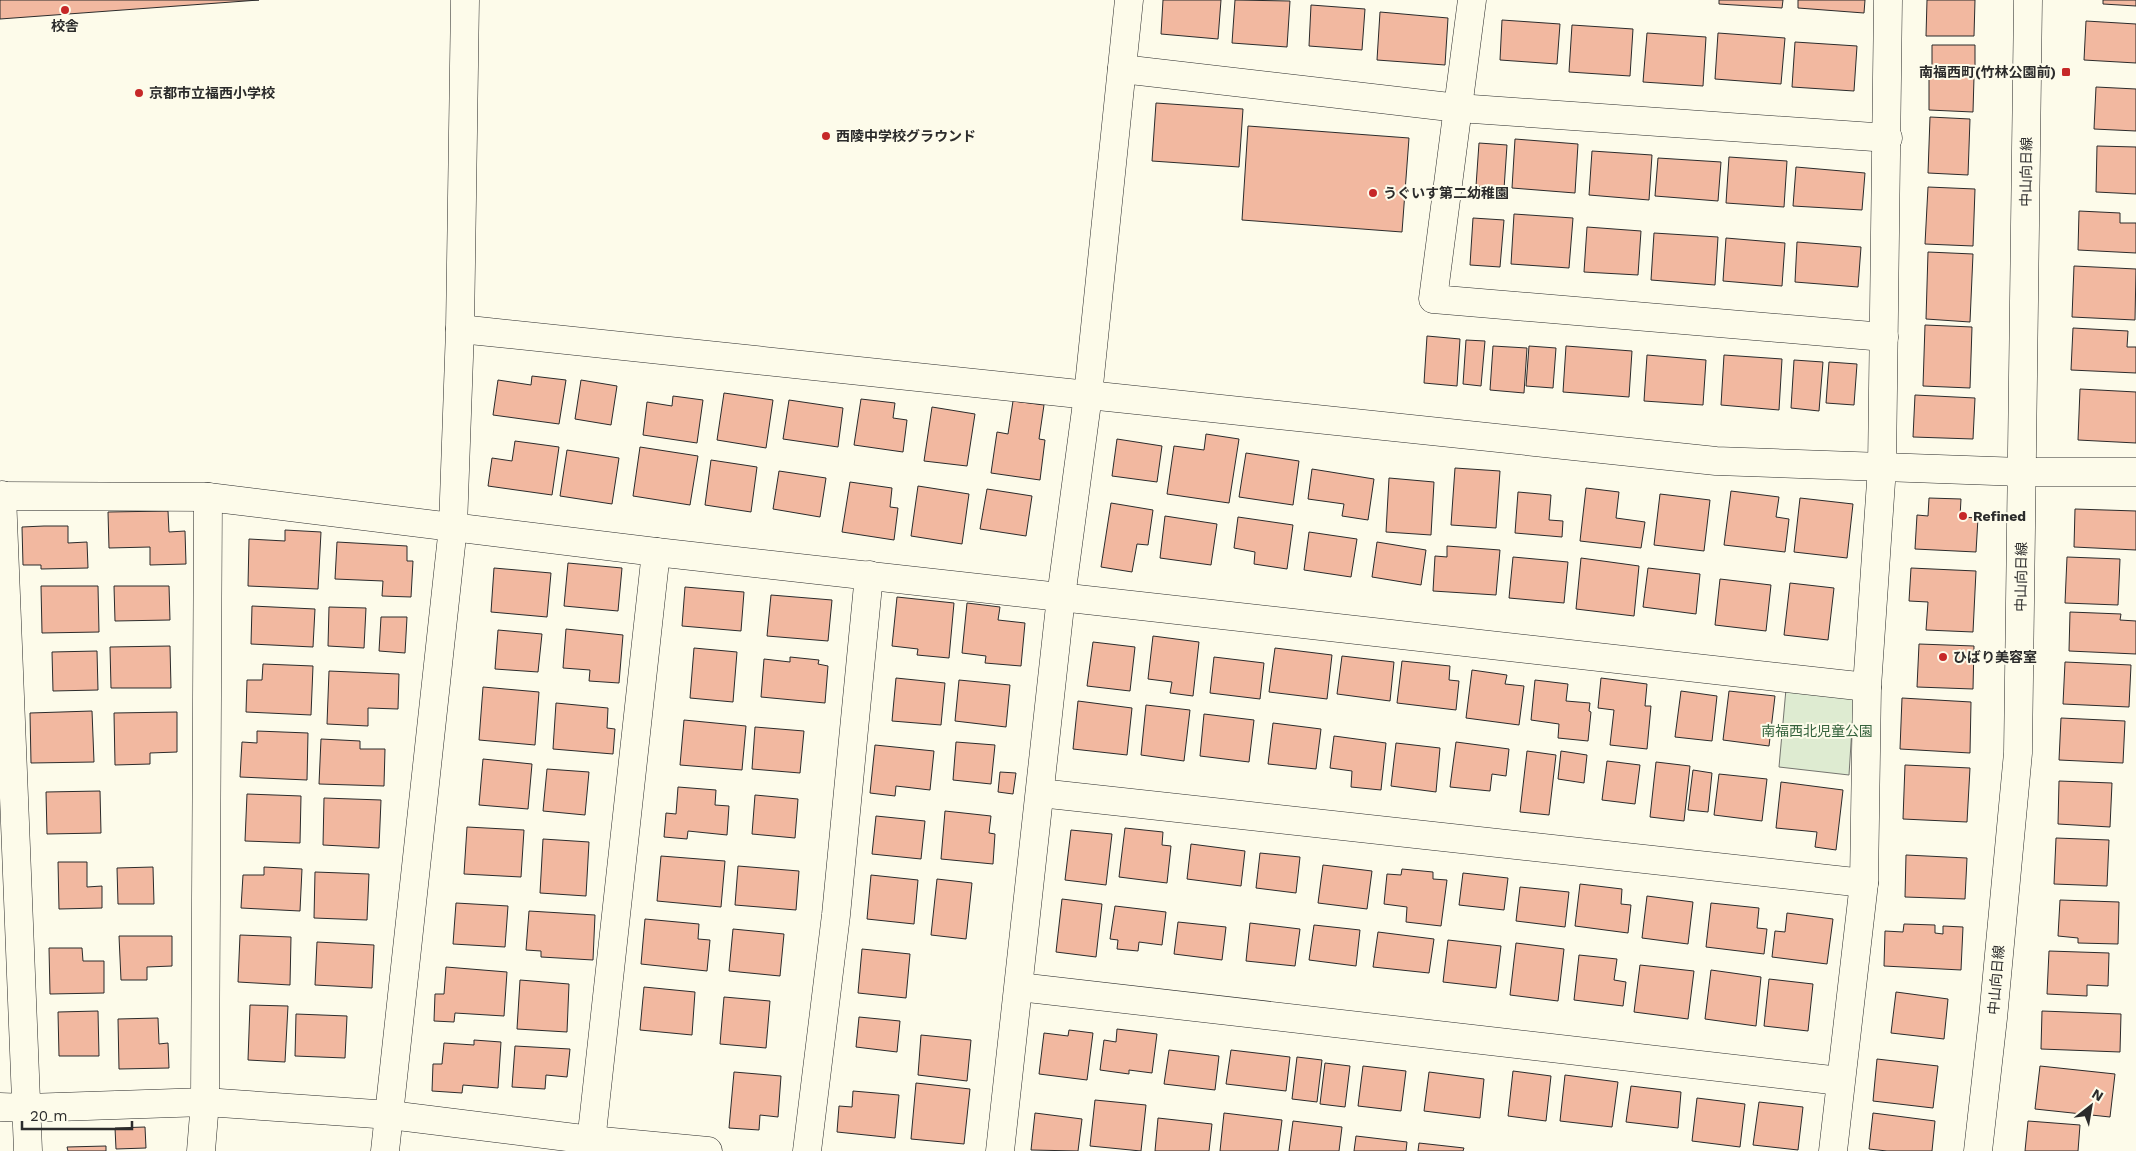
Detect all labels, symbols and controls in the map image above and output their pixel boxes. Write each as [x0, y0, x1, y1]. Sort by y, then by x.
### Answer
marker: 校舎 [59, 4, 71, 16]
place label: 校舎 [51, 18, 79, 34]
place label: 南福西町(竹林公園前) [1919, 64, 2056, 80]
marker: 南福西町(竹林公園前) [2060, 66, 2072, 78]
place label: 京都市立福西小学校 [149, 85, 275, 101]
marker: 京都市立福西小学校 [133, 87, 145, 99]
place label: 西陵中学校グラウンド [836, 128, 976, 144]
marker: 西陵中学校グラウンド [820, 130, 832, 142]
street label: 中山向日線 [2017, 137, 2035, 207]
place label: うぐいす第二幼稚園 [1383, 185, 1509, 201]
marker: うぐいす第二幼稚園 [1367, 187, 1379, 199]
place label: Refined [1973, 508, 2026, 524]
marker: Refined [1957, 510, 1969, 522]
street label: 中山向日線 [2012, 542, 2030, 612]
place label: ひばり美容室 [1953, 649, 2037, 665]
marker: ひばり美容室 [1937, 651, 1949, 663]
park label: 南福西北児童公園 [1761, 723, 1873, 739]
street label: 中山向日線 [1985, 944, 2007, 1016]
north arrow [2066, 1081, 2116, 1131]
text: N [2089, 1085, 2106, 1104]
scale bar [22, 1098, 132, 1130]
text: 20 m [30, 1107, 68, 1125]

